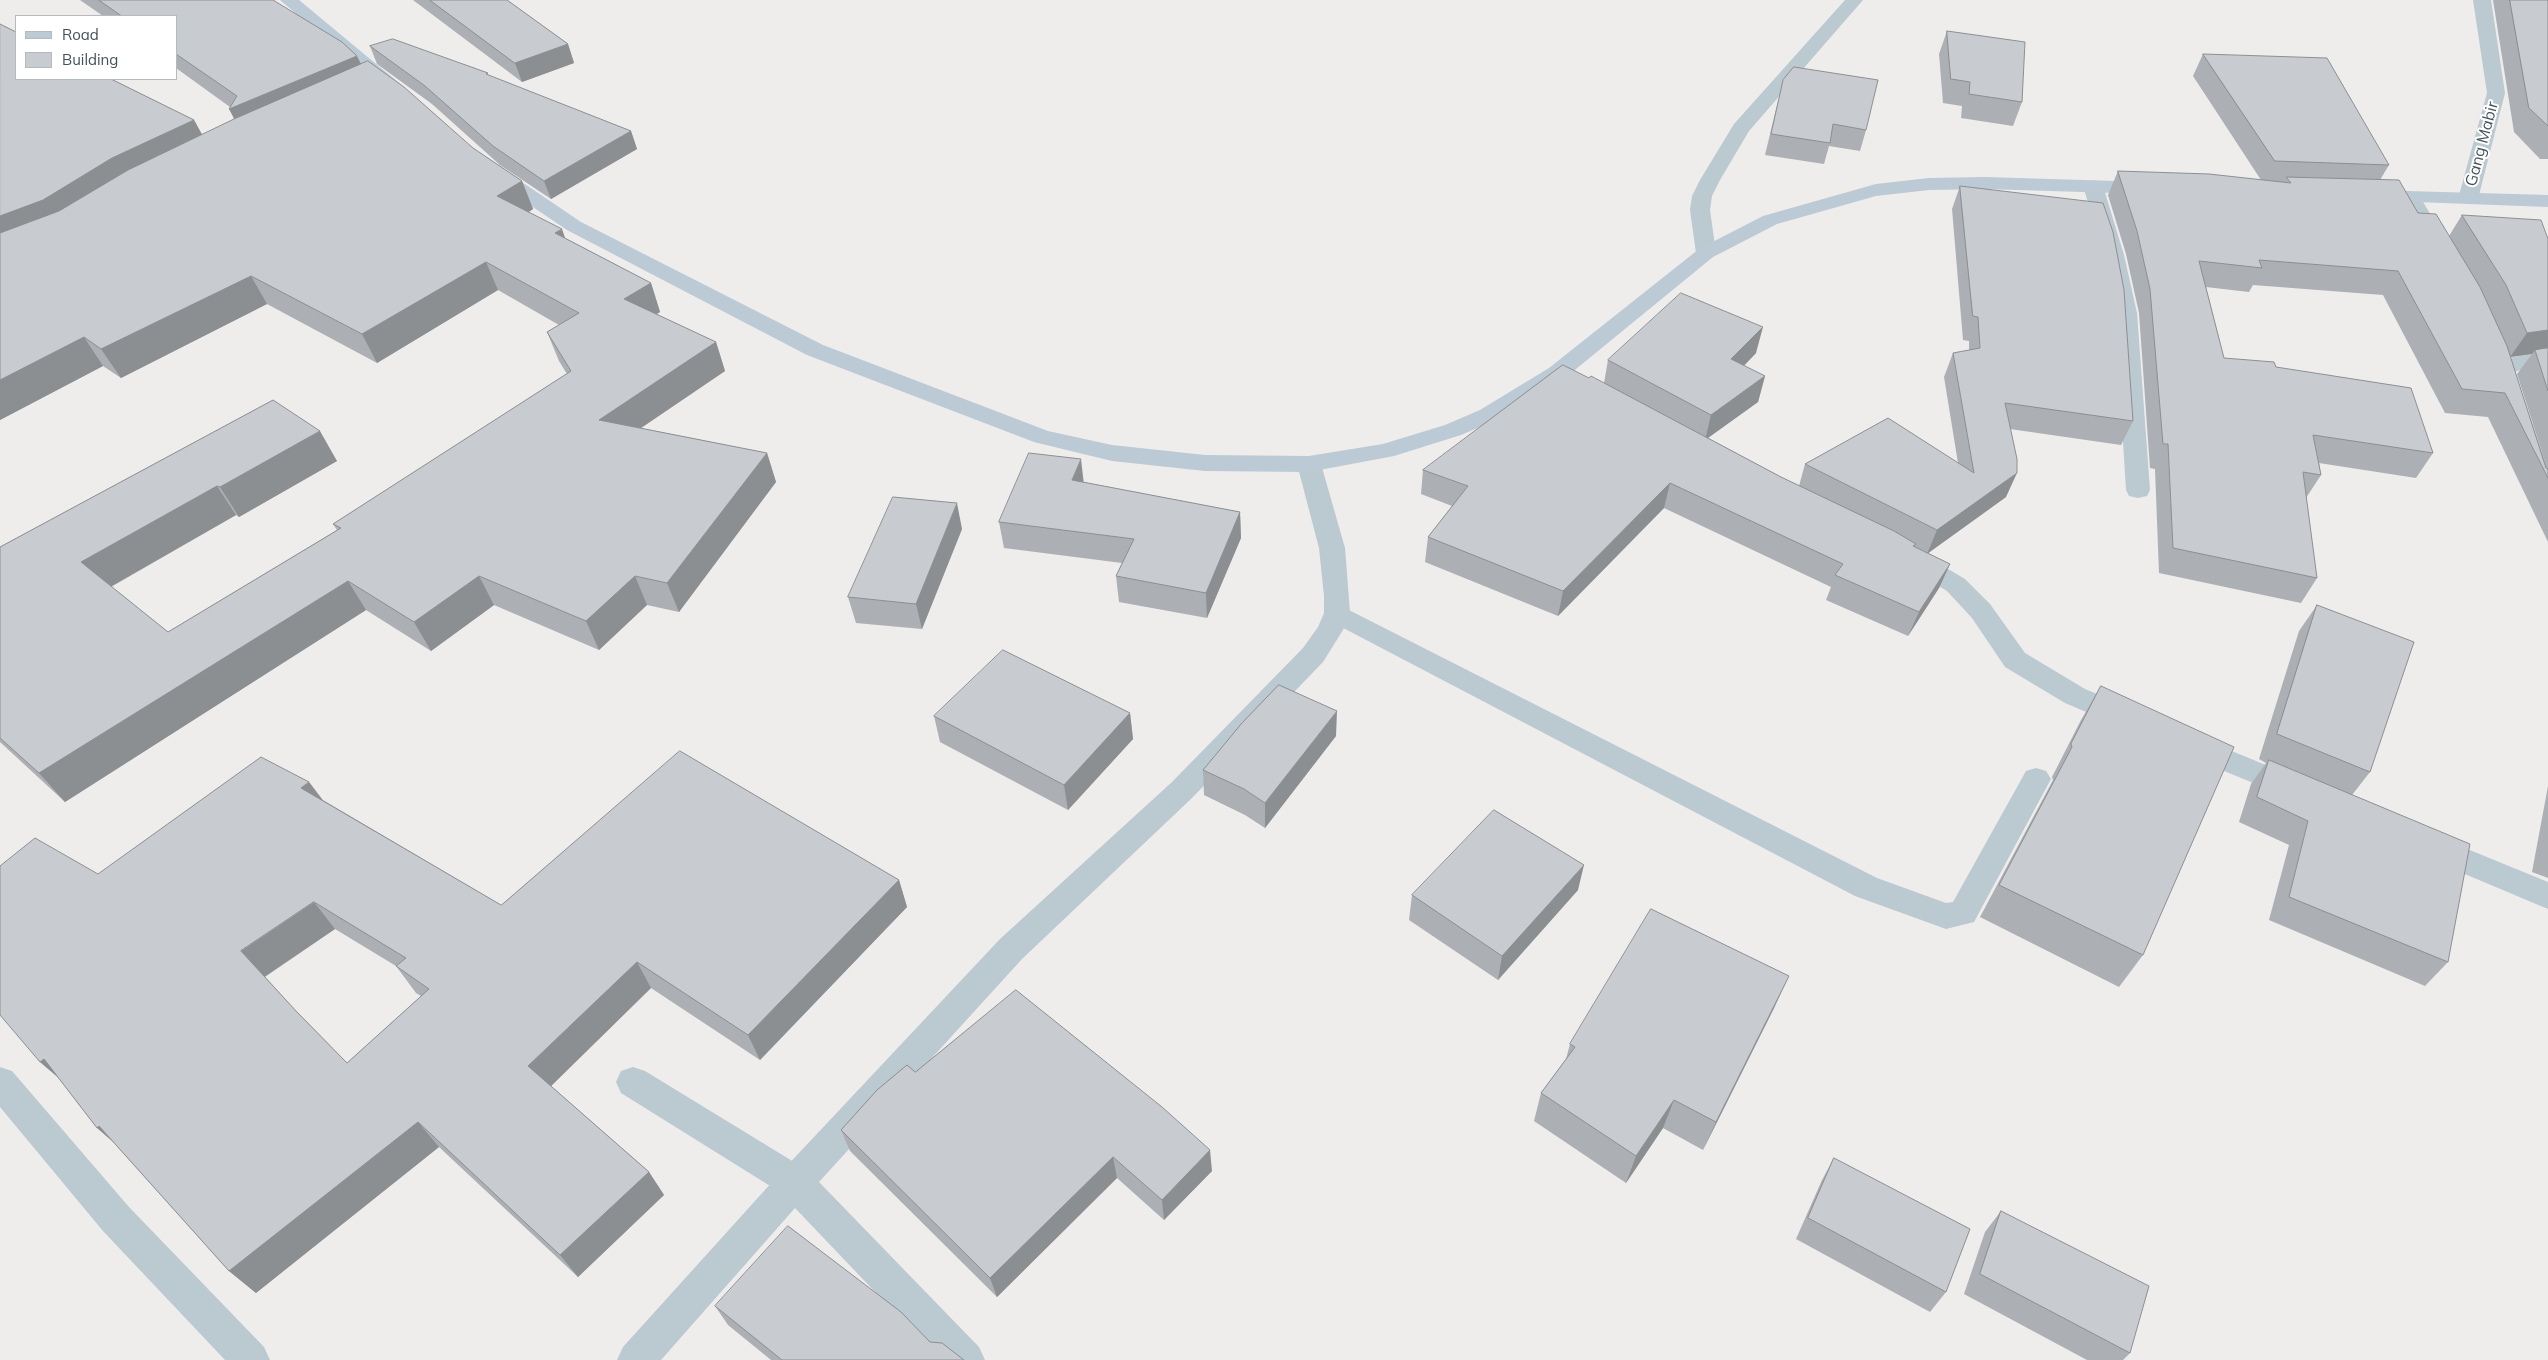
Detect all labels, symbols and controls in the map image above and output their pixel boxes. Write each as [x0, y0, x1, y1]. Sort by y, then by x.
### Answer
legend [15, 15, 178, 80]
text: Road [62, 25, 99, 44]
text: Building [62, 50, 118, 69]
street label: Gang Mabir [2461, 99, 2503, 189]

